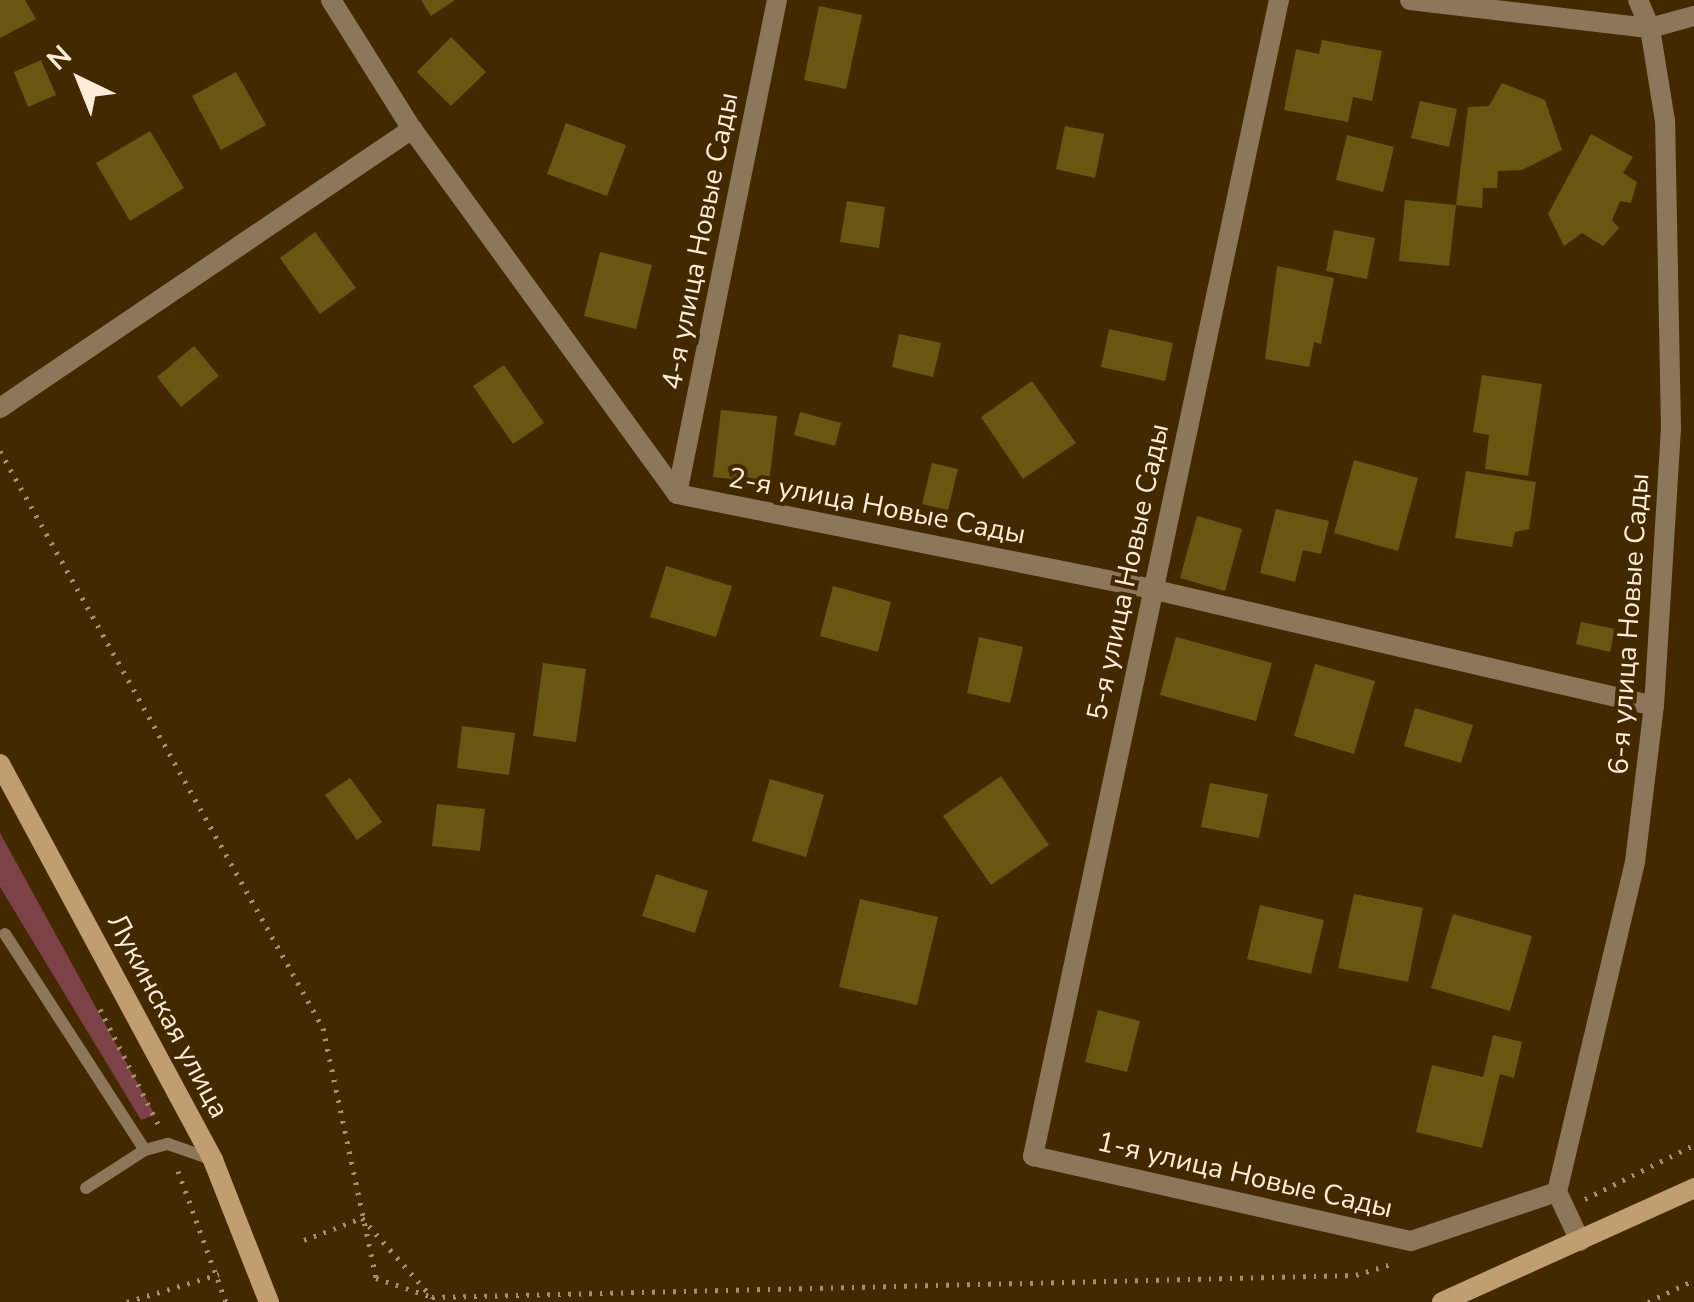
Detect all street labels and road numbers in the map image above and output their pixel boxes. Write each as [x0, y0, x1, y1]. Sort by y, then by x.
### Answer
street label: 4-я улица Новые Сады [655, 89, 745, 393]
street label: 5-я улица Новые Сады [1080, 421, 1176, 723]
street label: 2-я улица Новые Сады [725, 461, 1029, 551]
street label: 6-я улица Новые Сады [1602, 472, 1656, 776]
street label: Лукинская улица [100, 908, 236, 1124]
street label: 1-я улица Новые Сады [1094, 1125, 1396, 1225]

